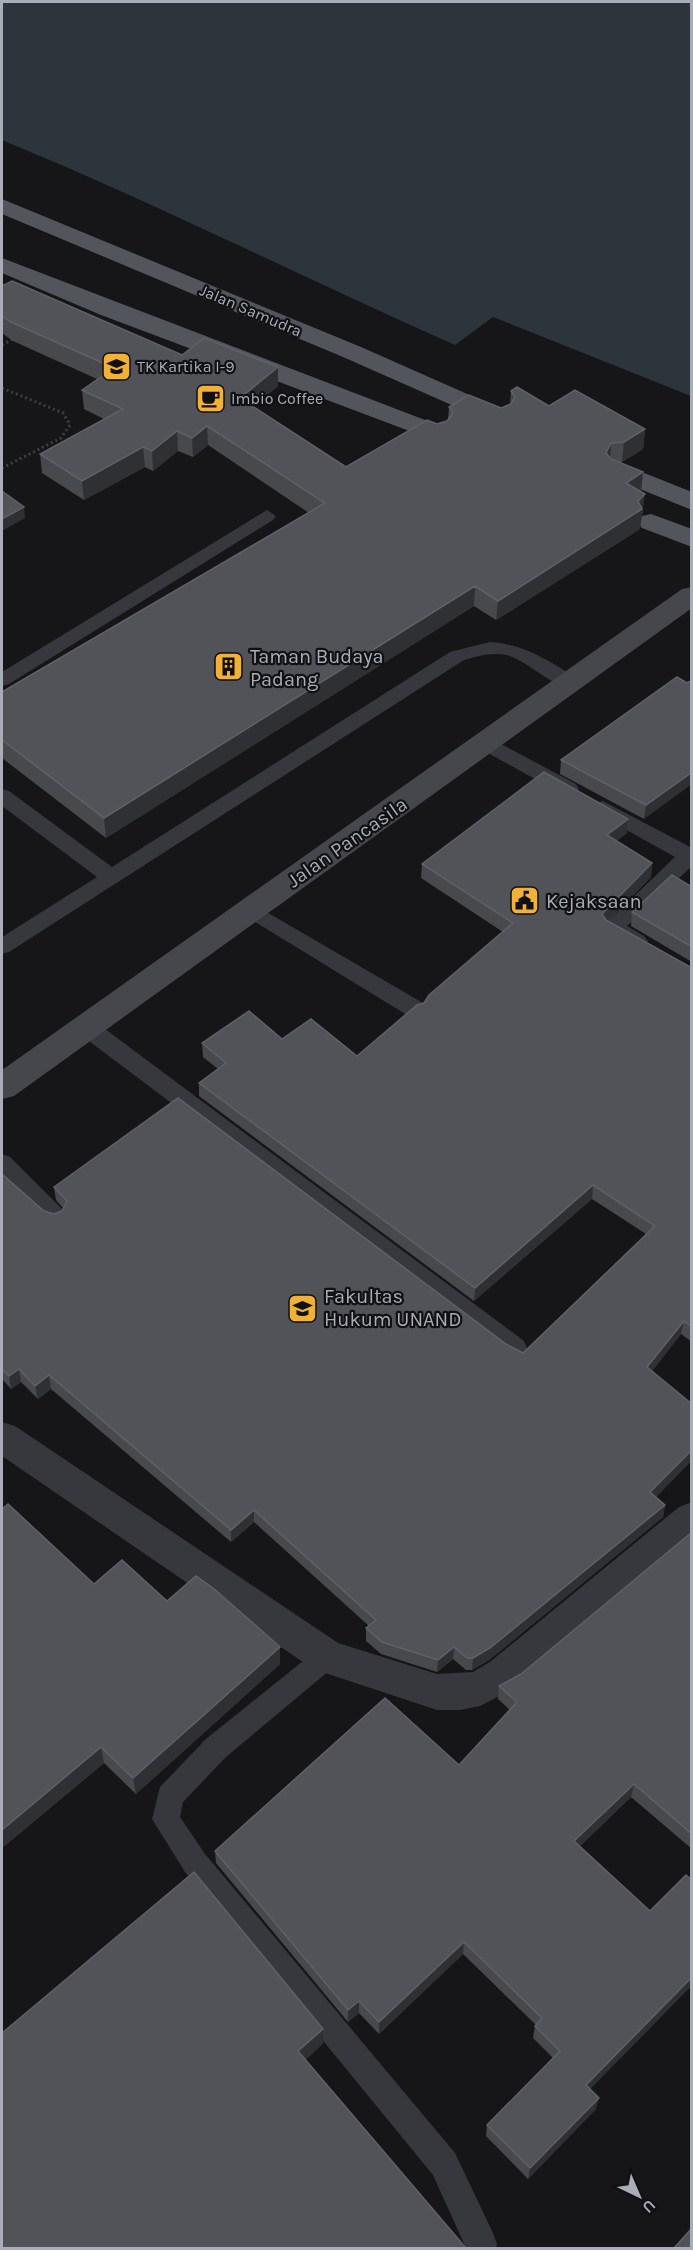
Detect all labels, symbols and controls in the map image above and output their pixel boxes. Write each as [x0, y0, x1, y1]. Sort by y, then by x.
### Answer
street label: Jalan Samudra [197, 280, 305, 341]
school or university icon: TK Kartika I-9 [100, 350, 132, 382]
place label: TK Kartika I-9 [137, 357, 235, 376]
cafe icon: Imbio Coffee [194, 382, 226, 414]
place label: Imbio Coffee [231, 389, 323, 408]
place label: Taman Budaya Padang [250, 645, 384, 691]
building icon: Taman Budaya Padang [213, 651, 245, 683]
street label: Jalan Pancasila [283, 793, 412, 892]
public building icon: Kejaksaan [509, 885, 541, 917]
place label: Kejaksaan [546, 890, 642, 913]
place label: Fakultas Hukum UNAND [324, 1285, 461, 1331]
school or university icon: Fakultas Hukum UNAND [287, 1292, 319, 1324]
north arrow [609, 2166, 669, 2226]
text: U [639, 2196, 660, 2217]

